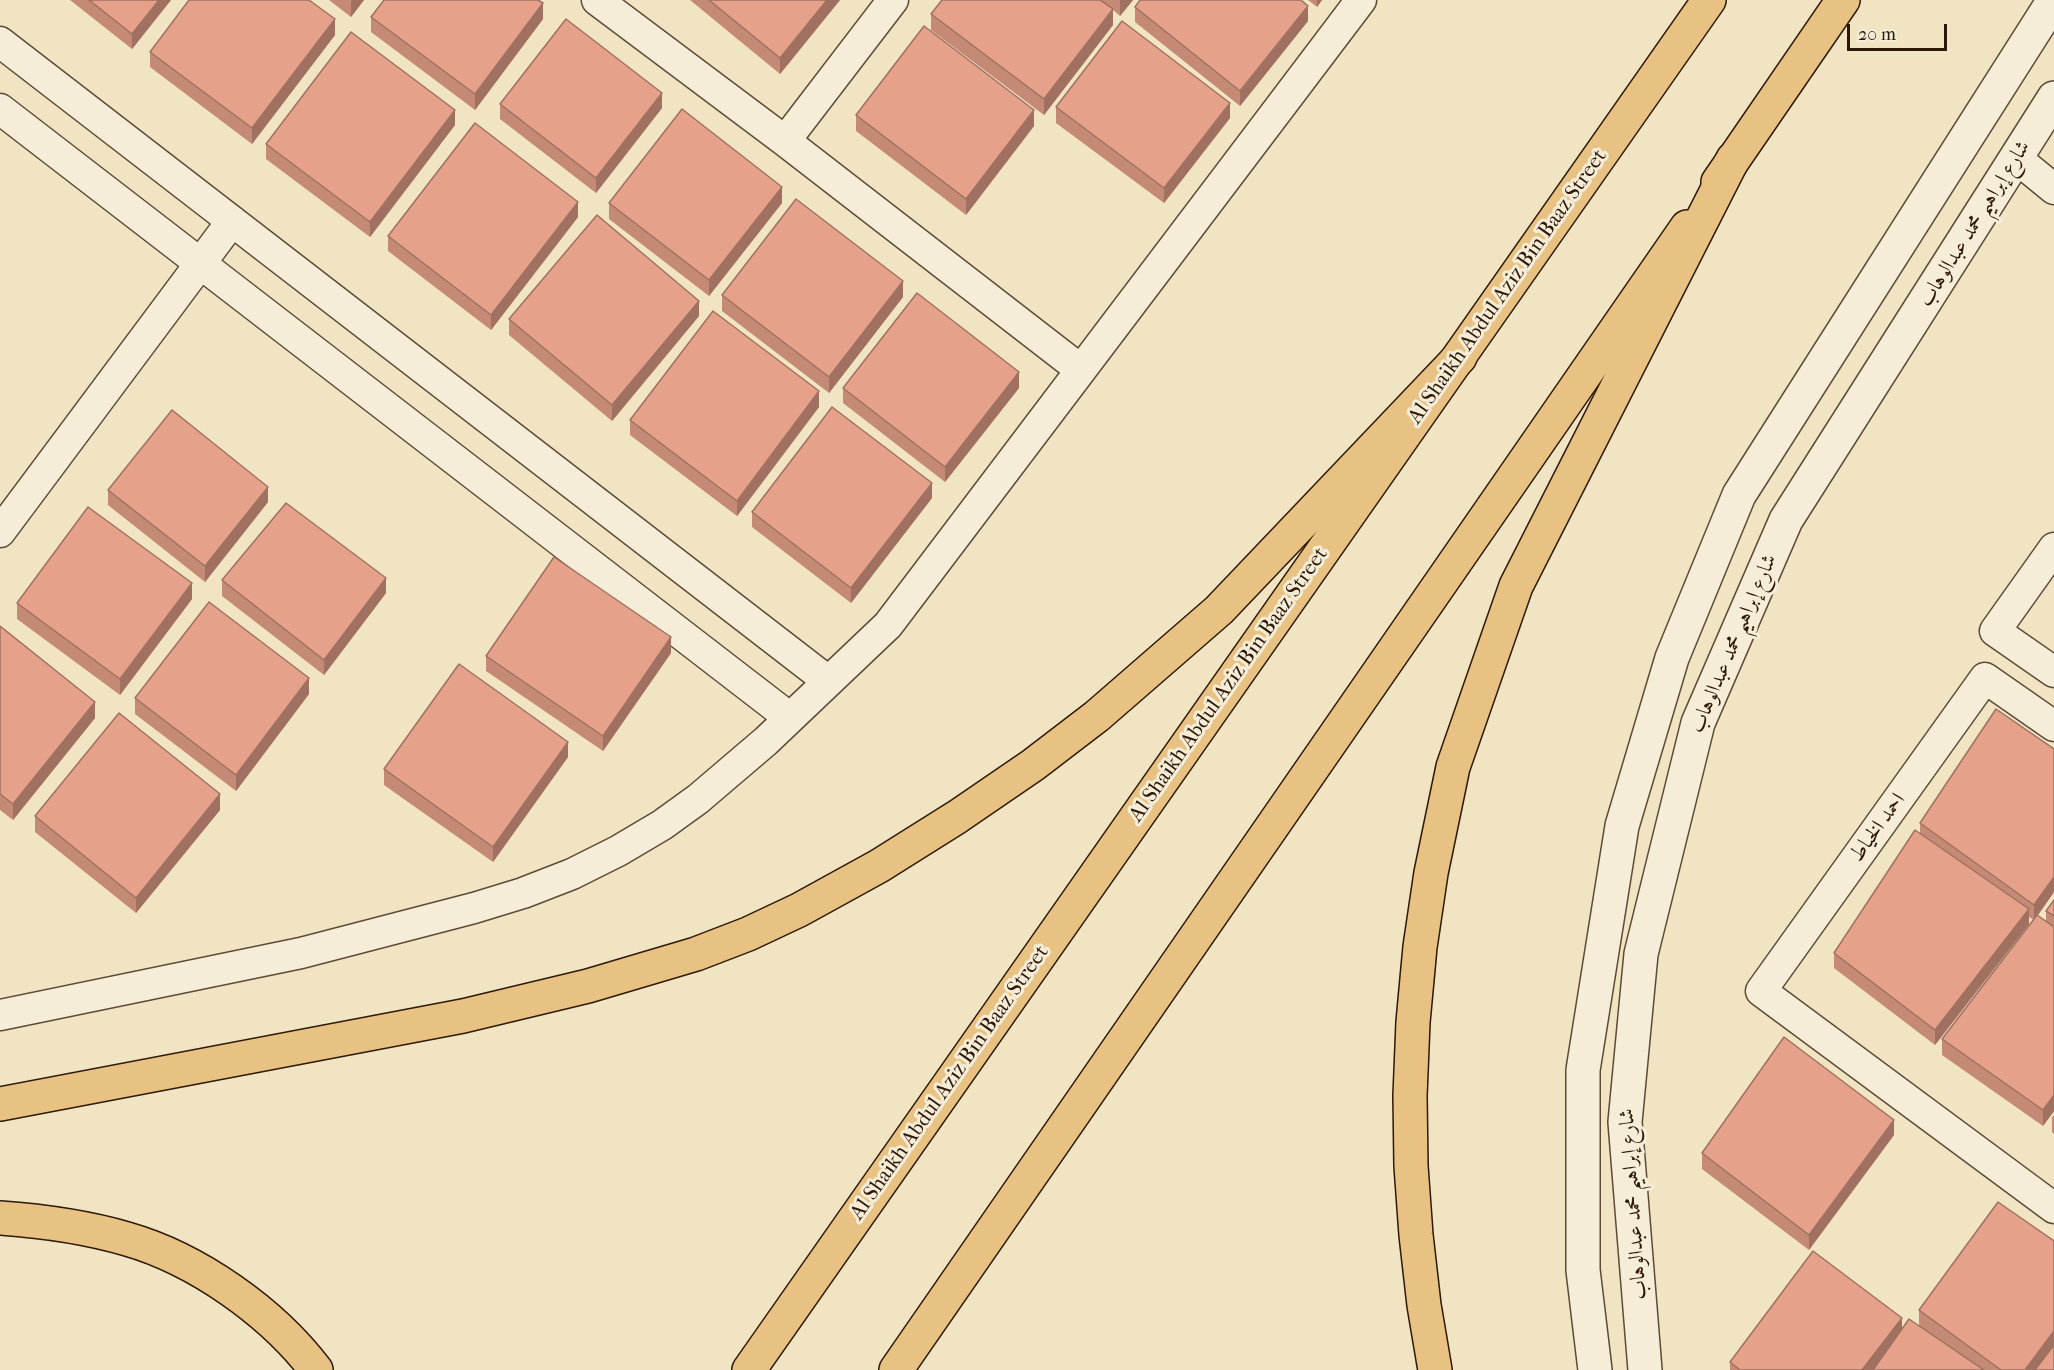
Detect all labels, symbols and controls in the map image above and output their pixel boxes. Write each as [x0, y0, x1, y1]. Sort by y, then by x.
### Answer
scale bar [1850, 12, 1950, 50]
text: 20 m [1858, 24, 1896, 45]
street label: شارع إبراهيم محمد عبدالوهاب [1914, 136, 2036, 312]
street label: Al Shaikh Abdul Aziz Bin Baaz Street [1403, 145, 1613, 429]
street label: Al Shaikh Abdul Aziz Bin Baaz Street [1124, 543, 1334, 827]
street label: شارع إبراهيم محمد عبدالوهاب [1685, 551, 1783, 737]
street label: احمد الخياط [1845, 789, 1911, 867]
street label: Al Shaikh Abdul Aziz Bin Baaz Street [845, 941, 1055, 1225]
street label: شارع إبراهيم محمد عبدالوهاب [1615, 1108, 1653, 1300]

